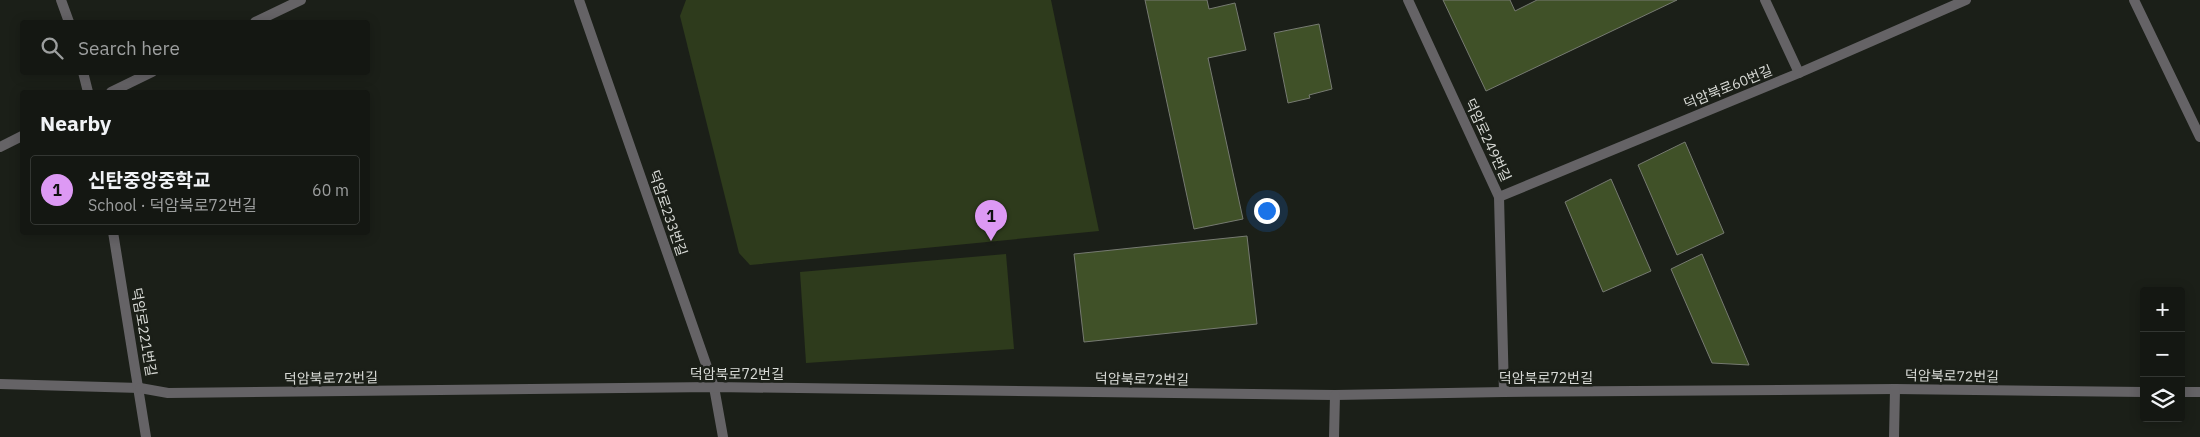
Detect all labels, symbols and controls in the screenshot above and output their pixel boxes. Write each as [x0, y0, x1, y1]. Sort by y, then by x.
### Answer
search box [20, 20, 370, 75]
icon: search [38, 34, 66, 62]
text: Search here [78, 36, 180, 60]
street label: 덕암북로60번길 [1681, 61, 1775, 113]
street label: 덕암로249번길 [1461, 96, 1515, 184]
text: Nearby [40, 109, 111, 137]
text: 신탄중앙중학교 [88, 168, 210, 192]
street label: 덕암로233번길 [645, 168, 691, 258]
text: 1 [52, 180, 62, 200]
text: 60 m [312, 180, 349, 200]
text: School · 덕암북로72번길 [88, 195, 257, 215]
your location [1254, 198, 1280, 224]
pin: 1 [975, 200, 1007, 241]
street label: 덕암로221번길 [127, 286, 161, 378]
map controls [2140, 287, 2185, 422]
button: + [2140, 287, 2185, 332]
button: − [2140, 332, 2185, 377]
street label: 덕암북로72번길 [690, 365, 784, 383]
street label: 덕암북로72번길 [1905, 366, 1999, 386]
street label: 덕암북로72번길 [284, 368, 378, 388]
street label: 덕암북로72번길 [1095, 369, 1189, 389]
street label: 덕암북로72번길 [1499, 369, 1593, 387]
button: layers [2140, 377, 2185, 422]

